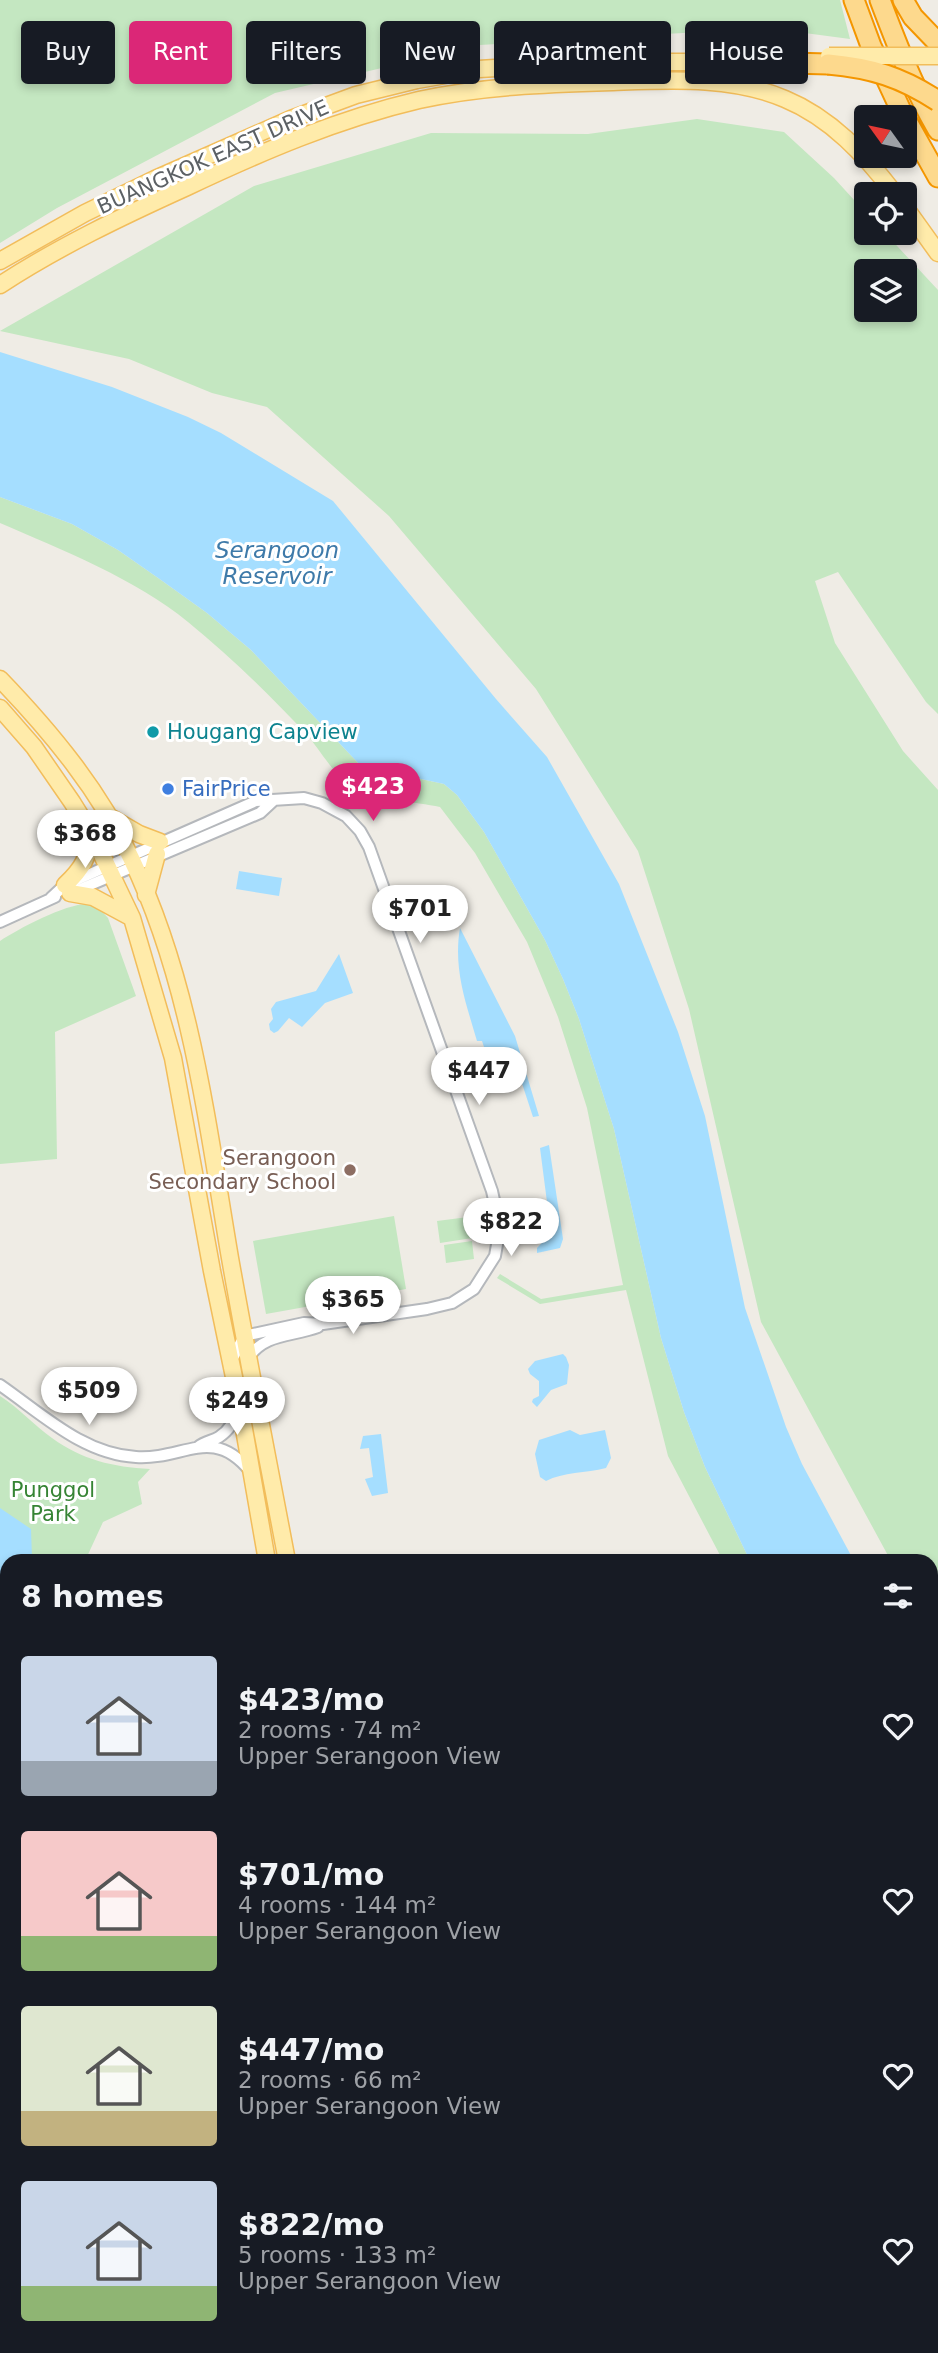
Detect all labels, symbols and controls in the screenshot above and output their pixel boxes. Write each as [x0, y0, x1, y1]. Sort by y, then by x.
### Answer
chip: Buy [21, 21, 115, 84]
chip: Rent [129, 21, 232, 84]
chip: Filters [246, 21, 366, 84]
chip: New [380, 21, 480, 84]
chip: Apartment [494, 21, 671, 84]
chip: House [685, 21, 808, 84]
street label: BUANGKOK EAST DRIVE [94, 95, 332, 219]
north arrow [854, 105, 917, 168]
map controls [854, 105, 917, 322]
button: locate [854, 182, 917, 245]
button: layers [854, 259, 917, 322]
water label: Serangoon Reservoir [215, 537, 339, 589]
place label: Hougang Capview [167, 720, 358, 744]
marker: Hougang Capview [145, 724, 161, 740]
pin: $423 [332, 764, 414, 823]
text: $423 [341, 773, 405, 799]
place label: FairPrice [182, 777, 271, 801]
marker: FairPrice [160, 781, 176, 797]
pin: $368 [44, 810, 126, 870]
text: $368 [53, 820, 117, 846]
pin: $701 [379, 886, 461, 945]
text: $701 [388, 895, 452, 921]
pin: $447 [438, 1048, 520, 1107]
text: $447 [447, 1057, 511, 1083]
place label: Serangoon Secondary School [148, 1146, 336, 1194]
marker: Serangoon Secondary School [342, 1162, 358, 1178]
pin: $822 [470, 1198, 552, 1258]
text: $822 [479, 1208, 543, 1234]
pin: $365 [312, 1276, 394, 1336]
text: $365 [321, 1286, 385, 1312]
pin: $509 [48, 1368, 130, 1427]
text: $509 [57, 1377, 121, 1403]
pin: $249 [196, 1378, 278, 1437]
text: $249 [205, 1387, 269, 1413]
park label: Punggol Park [11, 1478, 95, 1526]
icon: filters [879, 1577, 917, 1615]
text: 8 homes [21, 1579, 164, 1614]
text: $423/mo [238, 1682, 384, 1717]
icon: home [77, 1684, 161, 1768]
icon: heart [879, 1707, 917, 1745]
text: 2 rooms · 74 m² [238, 1717, 422, 1743]
text: Upper Serangoon View [238, 1743, 501, 1769]
text: $701/mo [238, 1857, 384, 1892]
icon: home [77, 1859, 161, 1943]
icon: heart [879, 1882, 917, 1920]
text: 4 rooms · 144 m² [238, 1892, 436, 1918]
text: Upper Serangoon View [238, 1918, 501, 1944]
text: $447/mo [238, 2032, 384, 2067]
icon: home [77, 2034, 161, 2118]
icon: heart [879, 2057, 917, 2095]
text: 2 rooms · 66 m² [238, 2067, 422, 2093]
text: Upper Serangoon View [238, 2093, 501, 2119]
text: $822/mo [238, 2207, 384, 2242]
icon: home [77, 2209, 161, 2293]
icon: heart [879, 2232, 917, 2270]
text: 5 rooms · 133 m² [238, 2242, 436, 2268]
text: Upper Serangoon View [238, 2268, 501, 2294]

